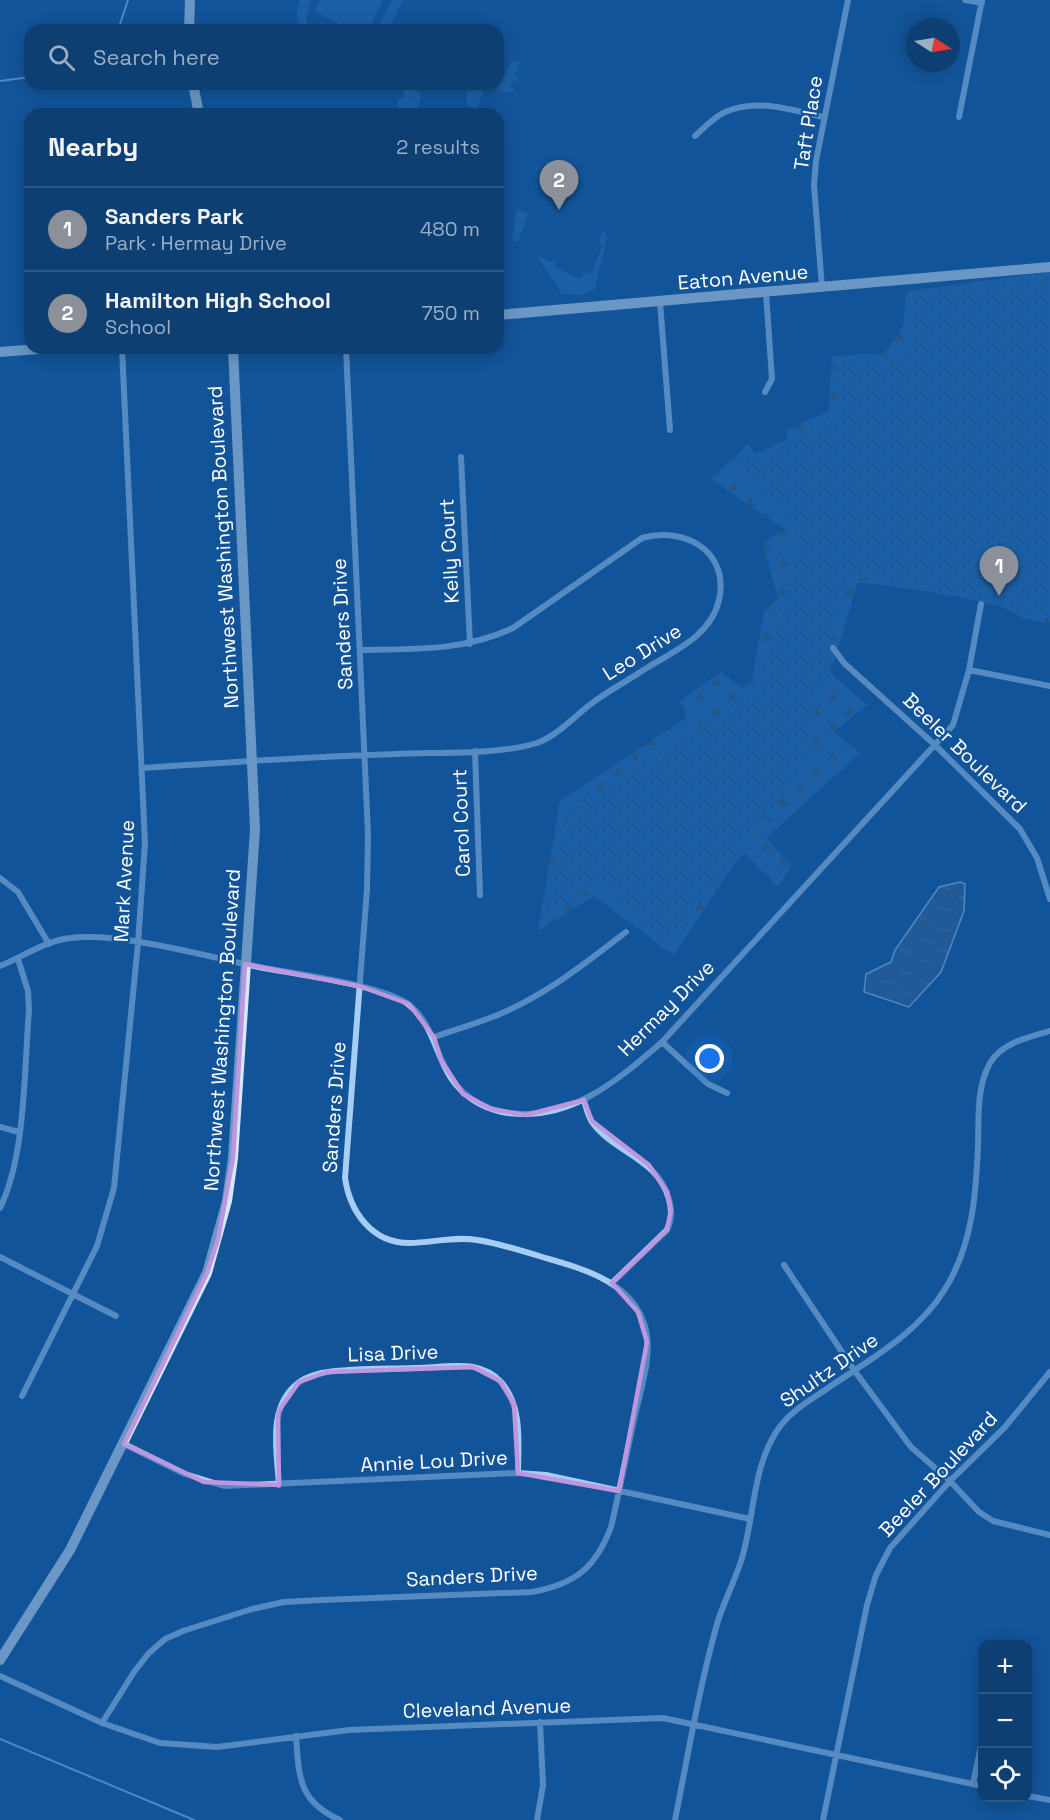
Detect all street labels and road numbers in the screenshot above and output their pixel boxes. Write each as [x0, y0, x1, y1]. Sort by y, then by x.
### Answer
street label: Taft Place [788, 74, 828, 172]
street label: Eaton Avenue [677, 258, 809, 296]
street label: Northwest Washington Boulevard [202, 385, 244, 709]
street label: Kelly Court [433, 498, 465, 604]
street label: Sanders Drive [326, 558, 358, 690]
street label: Leo Drive [598, 618, 686, 686]
street label: Beeler Boulevard [898, 687, 1032, 819]
street label: Carol Court [446, 769, 476, 877]
street label: Mark Avenue [108, 819, 140, 943]
street label: Northwest Washington Boulevard [198, 868, 246, 1192]
street label: Hermay Drive [612, 954, 720, 1062]
street label: Sanders Drive [316, 1040, 352, 1174]
street label: Shultz Drive [775, 1327, 883, 1413]
street label: Lisa Drive [347, 1338, 439, 1368]
street label: Beeler Boulevard [873, 1406, 1003, 1542]
street label: Annie Lou Drive [360, 1444, 508, 1478]
street label: Sanders Drive [406, 1560, 538, 1592]
street label: Cleveland Avenue [402, 1692, 572, 1724]

